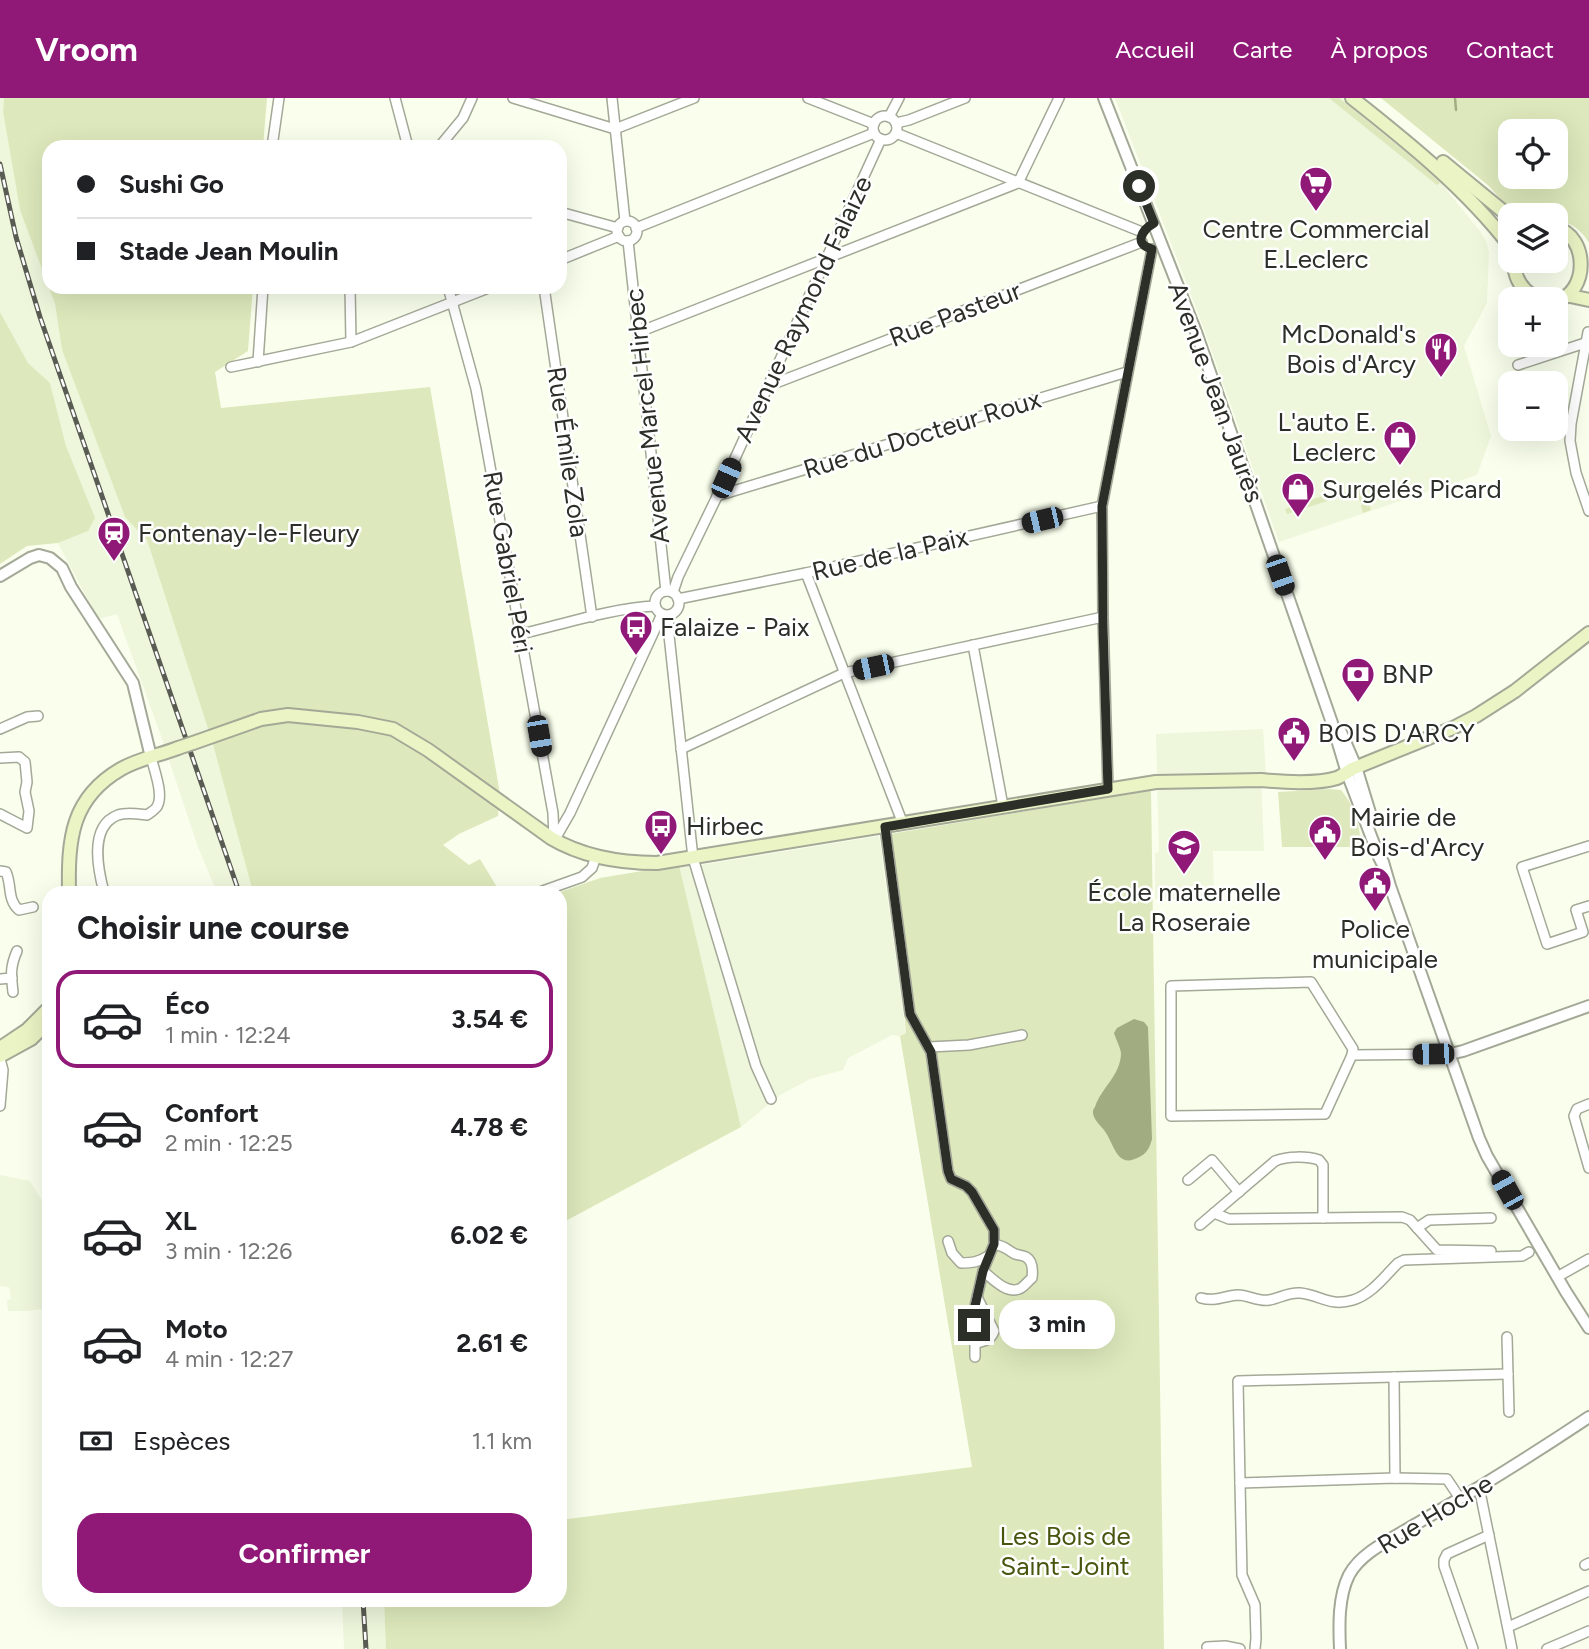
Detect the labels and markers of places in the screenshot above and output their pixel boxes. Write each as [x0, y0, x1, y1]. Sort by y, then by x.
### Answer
supermarket icon: Centre Commercial E.Leclerc [1297, 164, 1335, 213]
place label: Centre Commercial E.Leclerc [1203, 213, 1429, 275]
place label: McDonald's Bois d'Arcy [1281, 318, 1416, 380]
restaurant icon: McDonald's Bois d'Arcy [1422, 330, 1460, 379]
place label: L'auto E. Leclerc [1277, 406, 1376, 468]
shop icon: L'auto E. Leclerc [1381, 418, 1419, 467]
shop icon: Surgelés Picard [1279, 470, 1317, 519]
place label: Surgelés Picard [1322, 473, 1502, 505]
station icon: Fontenay-le-Fleury [95, 514, 133, 563]
place label: Fontenay-le-Fleury [138, 517, 360, 549]
bus stop icon: Falaize - Paix [617, 608, 655, 657]
place label: Falaize - Paix [660, 611, 810, 643]
bank icon: BNP [1339, 655, 1377, 704]
place label: BNP [1382, 658, 1433, 690]
public building icon: BOIS D'ARCY [1275, 714, 1313, 763]
place label: BOIS D'ARCY [1318, 717, 1475, 749]
place label: Mairie de Bois-d'Arcy [1350, 801, 1485, 863]
bus stop icon: Hirbec [642, 807, 680, 856]
place label: Hirbec [686, 810, 764, 842]
public building icon: Mairie de Bois-d'Arcy [1306, 813, 1344, 862]
school or university icon: École maternelle La Roseraie [1165, 827, 1203, 876]
public building icon: Police municipale [1356, 864, 1394, 913]
place label: École maternelle La Roseraie [1087, 876, 1281, 938]
place label: Police municipale [1312, 913, 1438, 975]

